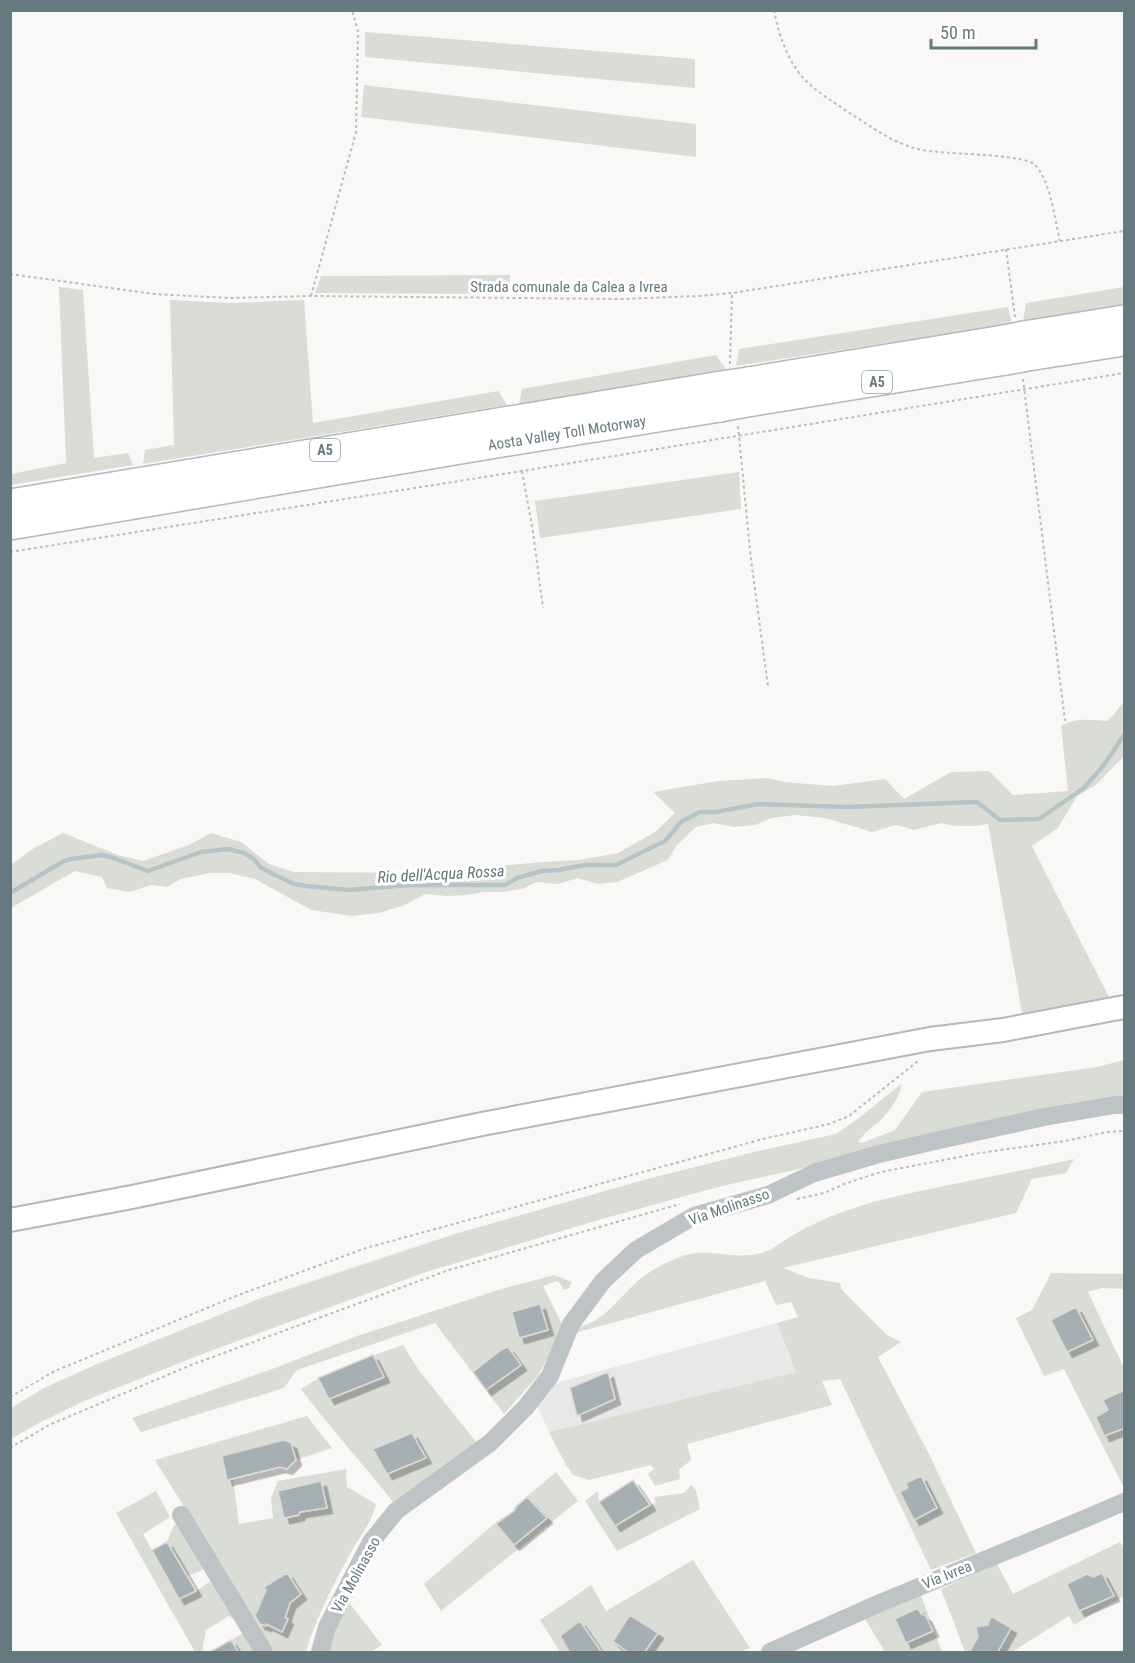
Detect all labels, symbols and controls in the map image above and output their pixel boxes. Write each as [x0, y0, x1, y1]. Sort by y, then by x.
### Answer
scale bar [931, 12, 1036, 50]
text: 50 m [940, 22, 975, 43]
street label: Strada comunale da Calea a Ivrea [470, 278, 668, 296]
road number: A5 [862, 371, 892, 393]
street label: Aosta Valley Toll Motorway [487, 412, 647, 454]
road number: A5 [310, 439, 340, 461]
water label: Rio dell'Acqua Rossa [377, 861, 505, 887]
street label: Via Molinasso [686, 1185, 772, 1229]
street label: Via Molinasso [328, 1534, 384, 1616]
street label: Via Ivrea [920, 1557, 974, 1593]

